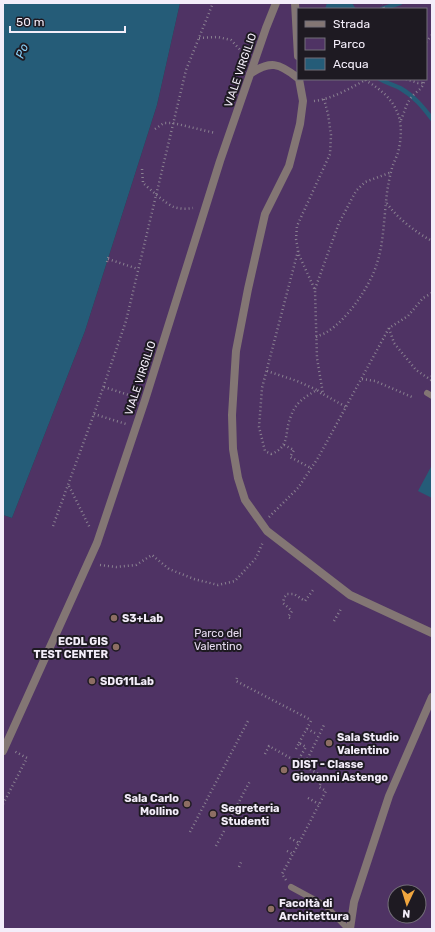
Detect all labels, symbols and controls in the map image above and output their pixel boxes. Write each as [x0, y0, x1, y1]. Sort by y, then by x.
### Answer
scale bar [10, 8, 125, 34]
legend [297, 8, 427, 80]
text: 50 m [16, 15, 44, 29]
text: Strada [333, 17, 370, 31]
street label: VIALE VIRGILIO [222, 31, 259, 109]
text: Parco [333, 37, 365, 51]
water label: Po [13, 42, 31, 60]
text: Acqua [333, 57, 369, 71]
street label: VIALE VIRGILIO [122, 339, 159, 417]
place label: S3+Lab [122, 612, 163, 625]
marker: S3+Lab [109, 613, 119, 623]
park label: Parco del Valentino [194, 627, 242, 653]
place label: ECDL GIS TEST CENTER [34, 635, 108, 661]
marker: ECDL GIS TEST CENTER [111, 642, 121, 652]
place label: SDG11Lab [100, 675, 154, 688]
marker: SDG11Lab [87, 676, 97, 686]
place label: Sala Studio Valentino [337, 731, 399, 757]
marker: Sala Studio Valentino [324, 738, 334, 748]
place label: DIST - Classe Giovanni Astengo [292, 758, 388, 784]
marker: DIST - Classe Giovanni Astengo [279, 765, 289, 775]
place label: Sala Carlo Mollino [124, 792, 179, 818]
marker: Sala Carlo Mollino [182, 799, 192, 809]
place label: Segreteria Studenti [221, 802, 280, 828]
marker: Segreteria Studenti [208, 809, 218, 819]
north arrow [387, 884, 427, 924]
place label: Facoltà di Architettura [279, 897, 349, 923]
marker: Facoltà di Architettura [266, 904, 276, 914]
text: N [402, 907, 411, 920]

